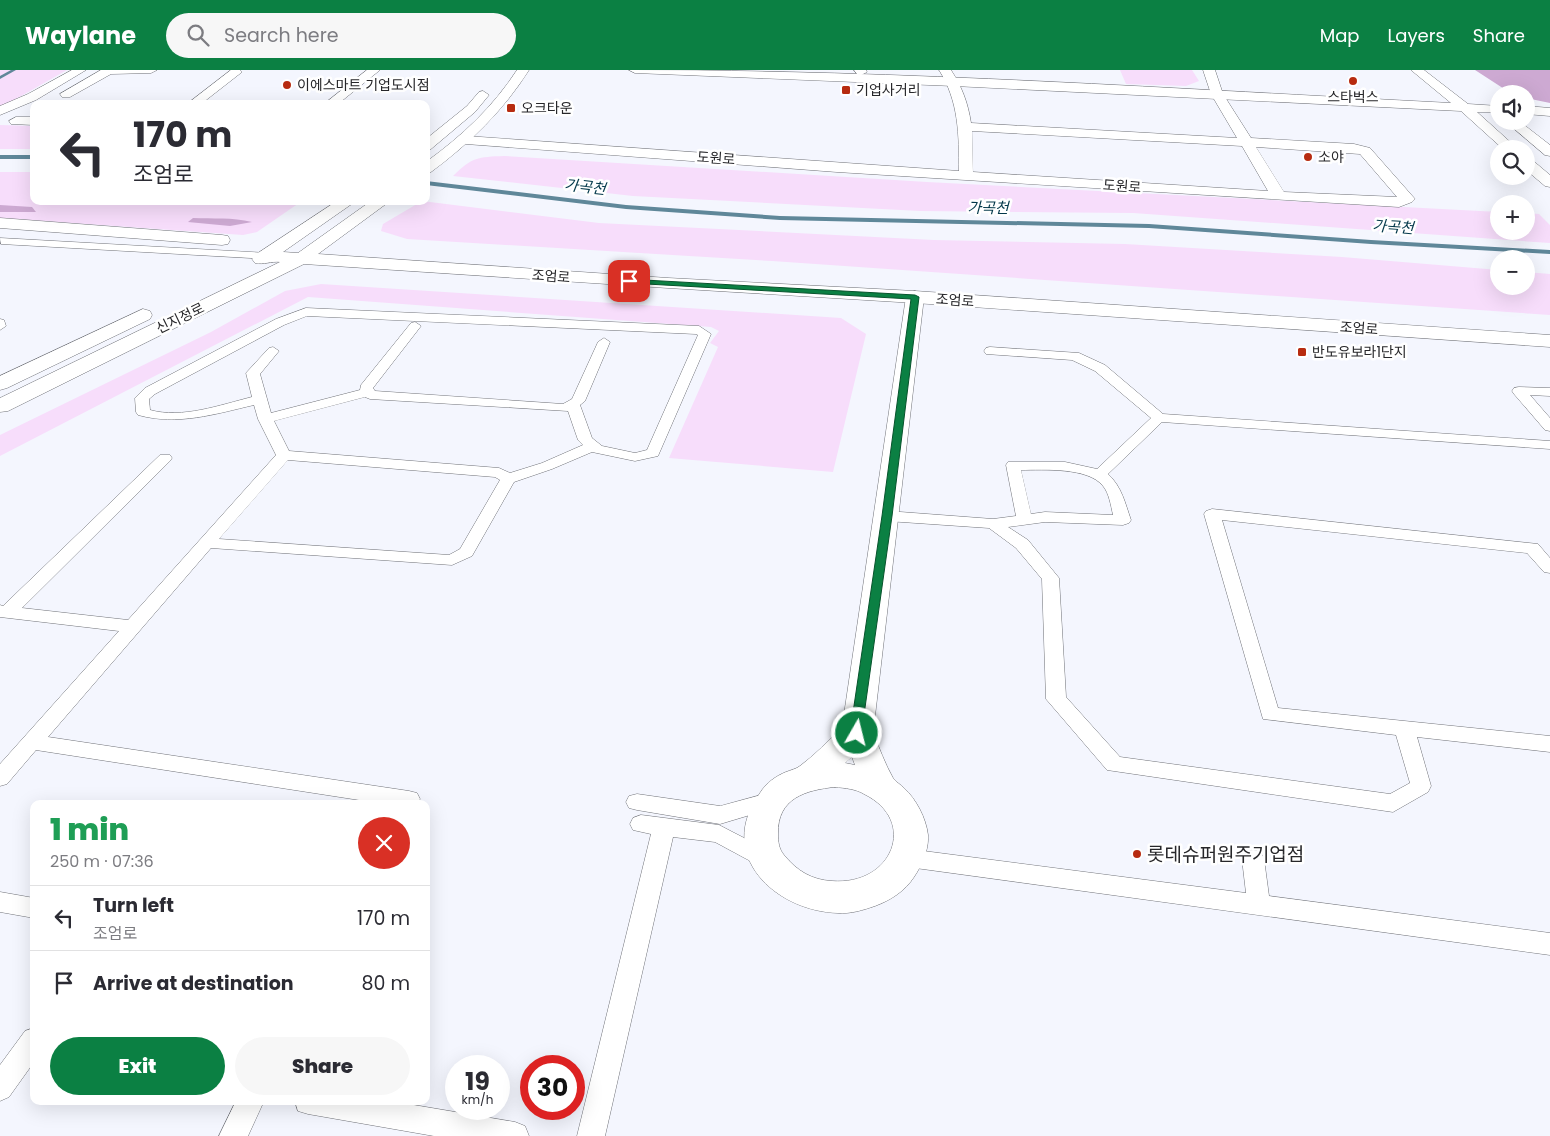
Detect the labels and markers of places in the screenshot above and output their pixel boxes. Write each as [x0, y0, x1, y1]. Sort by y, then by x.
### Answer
place label: 이에스마트 기업도시점 [297, 75, 430, 95]
marker: 스타벅스 [1347, 75, 1359, 87]
marker: 이에스마트 기업도시점 [281, 79, 293, 91]
place label: 기업사거리 [856, 80, 920, 100]
marker: 기업사거리 [840, 84, 852, 96]
place label: 스타벅스 [1327, 87, 1379, 107]
place label: 오크타운 [521, 98, 573, 118]
marker: 오크타운 [505, 102, 517, 114]
place label: 소야 [1318, 147, 1344, 167]
marker: 소야 [1302, 151, 1314, 163]
pin [608, 260, 650, 302]
place label: 반도유보라1단지 [1312, 342, 1407, 362]
marker: 반도유보라1단지 [1296, 346, 1308, 358]
place label: 롯데슈퍼원주기업점 [1147, 841, 1304, 868]
marker: 롯데슈퍼원주기업점 [1131, 848, 1143, 860]

